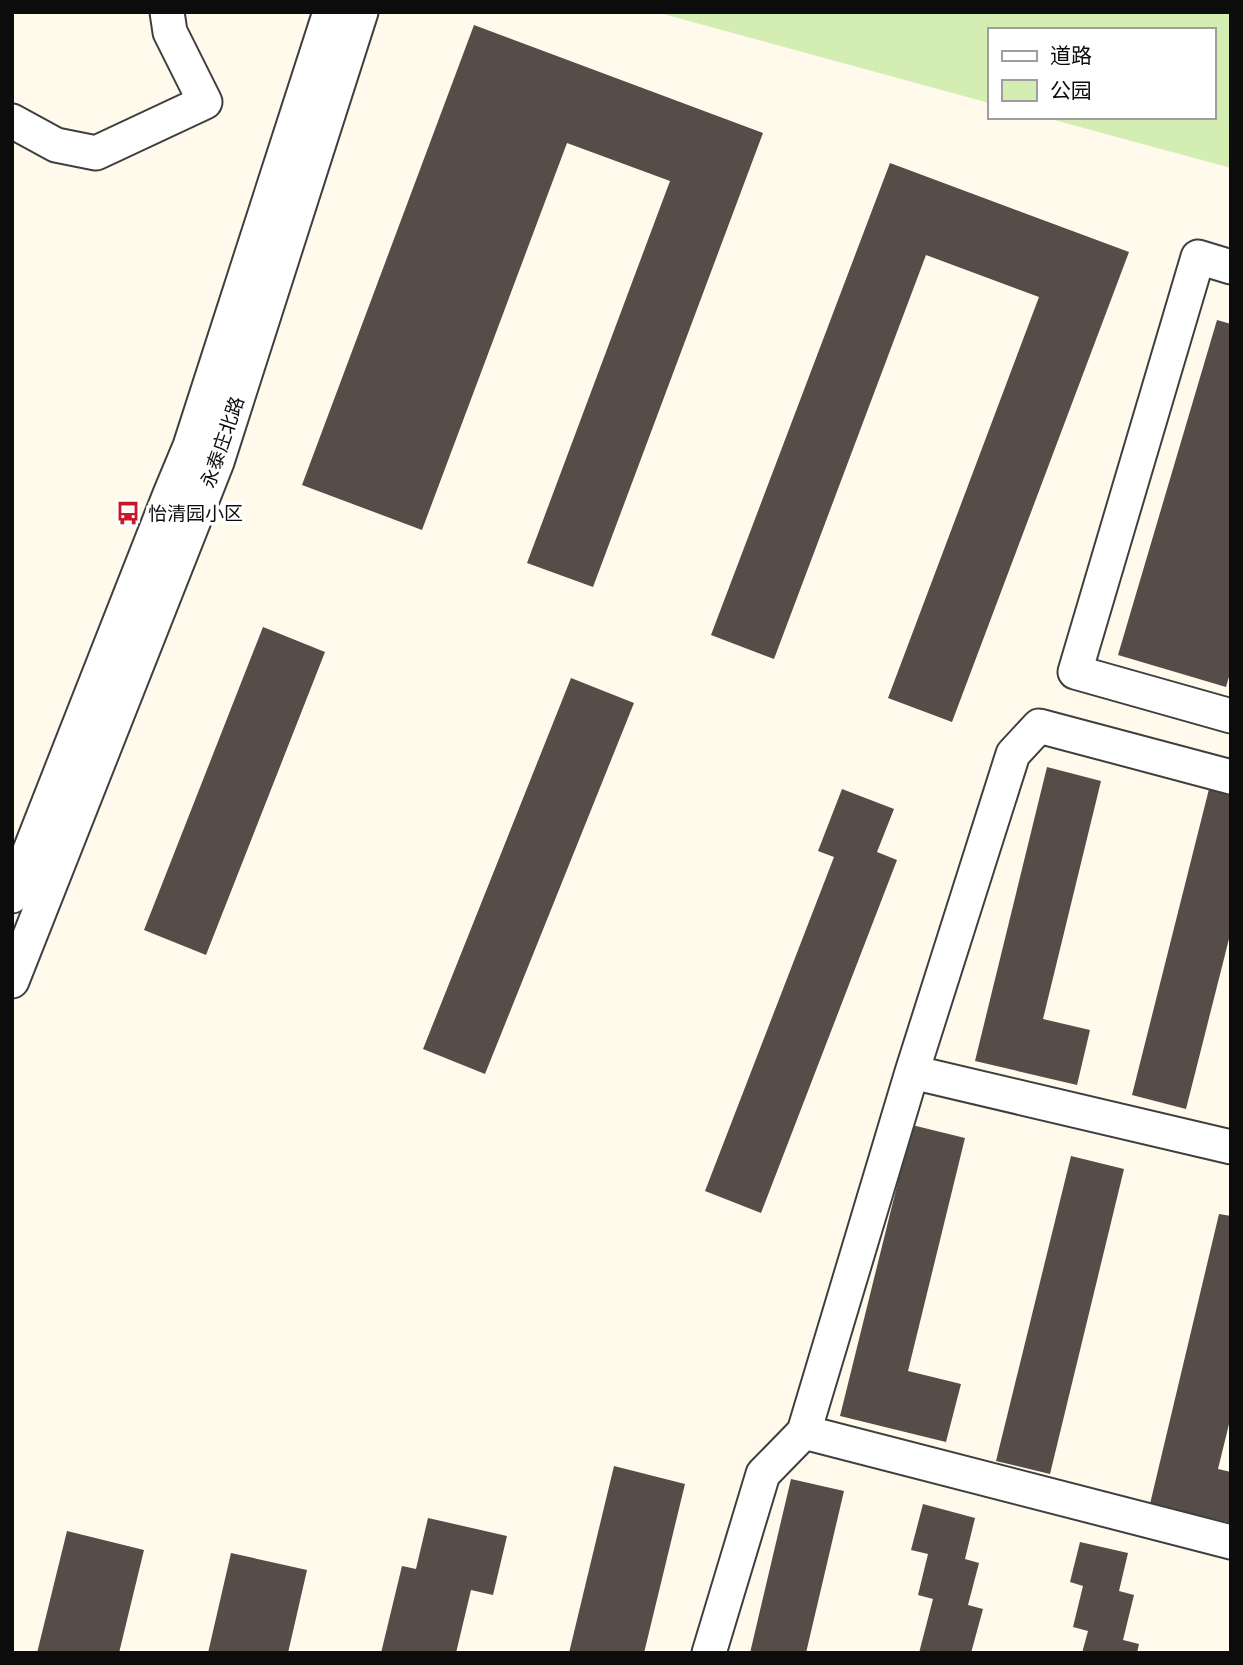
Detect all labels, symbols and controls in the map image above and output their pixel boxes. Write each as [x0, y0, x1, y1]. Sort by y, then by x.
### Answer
legend [988, 28, 1215, 119]
text: 道路 [1050, 44, 1092, 68]
text: 公园 [1050, 79, 1092, 103]
street label: 永泰庄北路 [197, 394, 248, 491]
bus stop icon: 怡清园小区 [114, 499, 142, 527]
place label: 怡清园小区 [148, 503, 243, 524]

